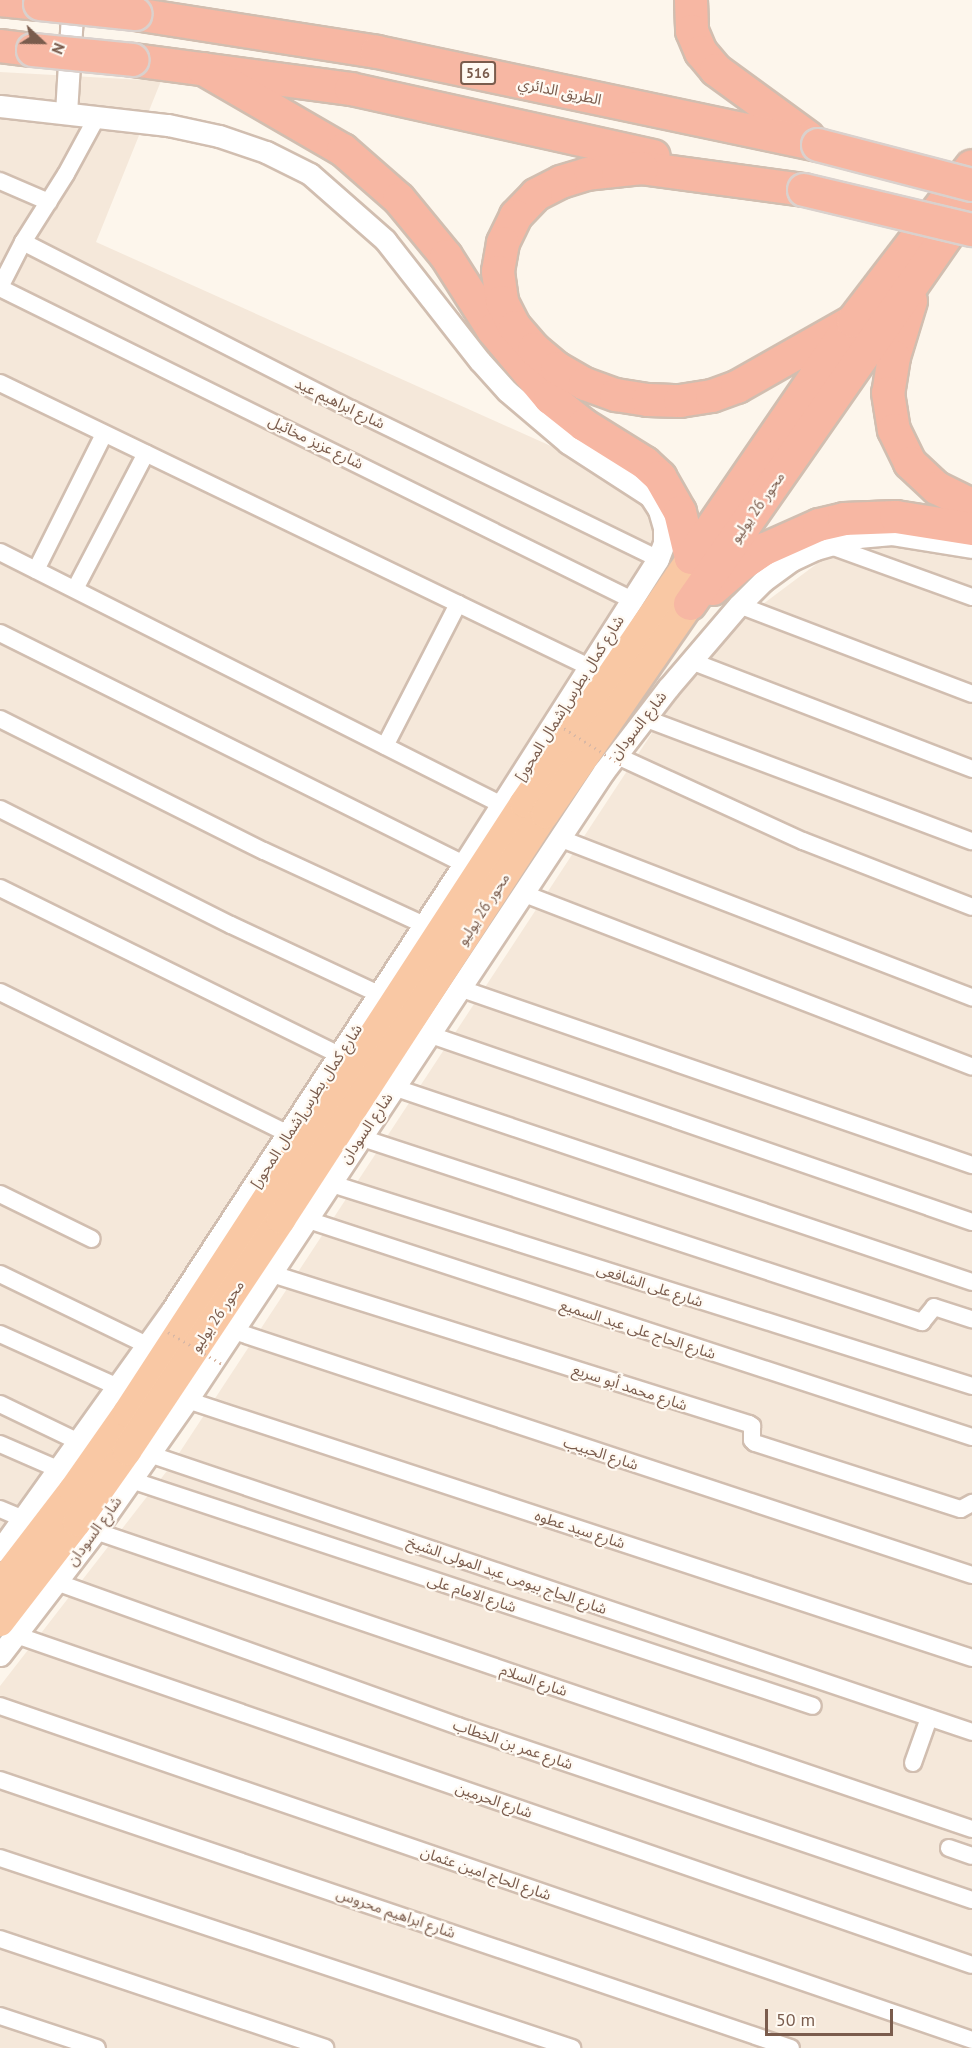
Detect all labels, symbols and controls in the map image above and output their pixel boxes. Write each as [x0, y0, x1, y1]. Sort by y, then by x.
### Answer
north arrow [12, 12, 72, 72]
text: N [47, 40, 70, 57]
road number: 516 [460, 62, 496, 84]
street label: الطريق الدائري [517, 73, 603, 109]
street label: شارع ابراهيم عيد [292, 373, 388, 433]
street label: شارع عزيز مخائيل [266, 411, 366, 473]
street label: محور 26 يوليو [726, 468, 788, 546]
street label: شارع كمال بطرس[شمال المحور] [511, 612, 627, 784]
street label: شارع السودان [606, 687, 670, 763]
street label: محور 26 يوليو [453, 869, 513, 949]
street label: شارع كمال بطرس[شمال المحور] [246, 1021, 366, 1191]
street label: شارع السودان [336, 1089, 396, 1167]
street label: شارع على الشافعى [595, 1259, 705, 1311]
street label: محور 26 يوليو [186, 1277, 248, 1355]
street label: شارع الحاج على عبد السميع [558, 1295, 718, 1363]
street label: شارع محمد أبو سريع [570, 1360, 690, 1414]
street label: شارع الحبيب [561, 1432, 641, 1474]
street label: شارع السودان [63, 1493, 125, 1569]
street label: شارع سيد عطوه [533, 1506, 627, 1552]
street label: شارع الحاج بيومى عبد المولى الشيخ [405, 1532, 609, 1618]
street label: شارع الامام على [425, 1570, 519, 1616]
street label: شارع السلام [498, 1660, 570, 1700]
street label: شارع عمر بن الخطاب [451, 1715, 575, 1773]
street label: شارع الحرمين [453, 1778, 535, 1822]
street label: شارع الحاج امين عثمان [418, 1842, 554, 1904]
street label: شارع ابراهيم محروس [334, 1884, 458, 1942]
scale bar [768, 1997, 896, 2035]
text: 50 m [776, 2008, 815, 2031]

